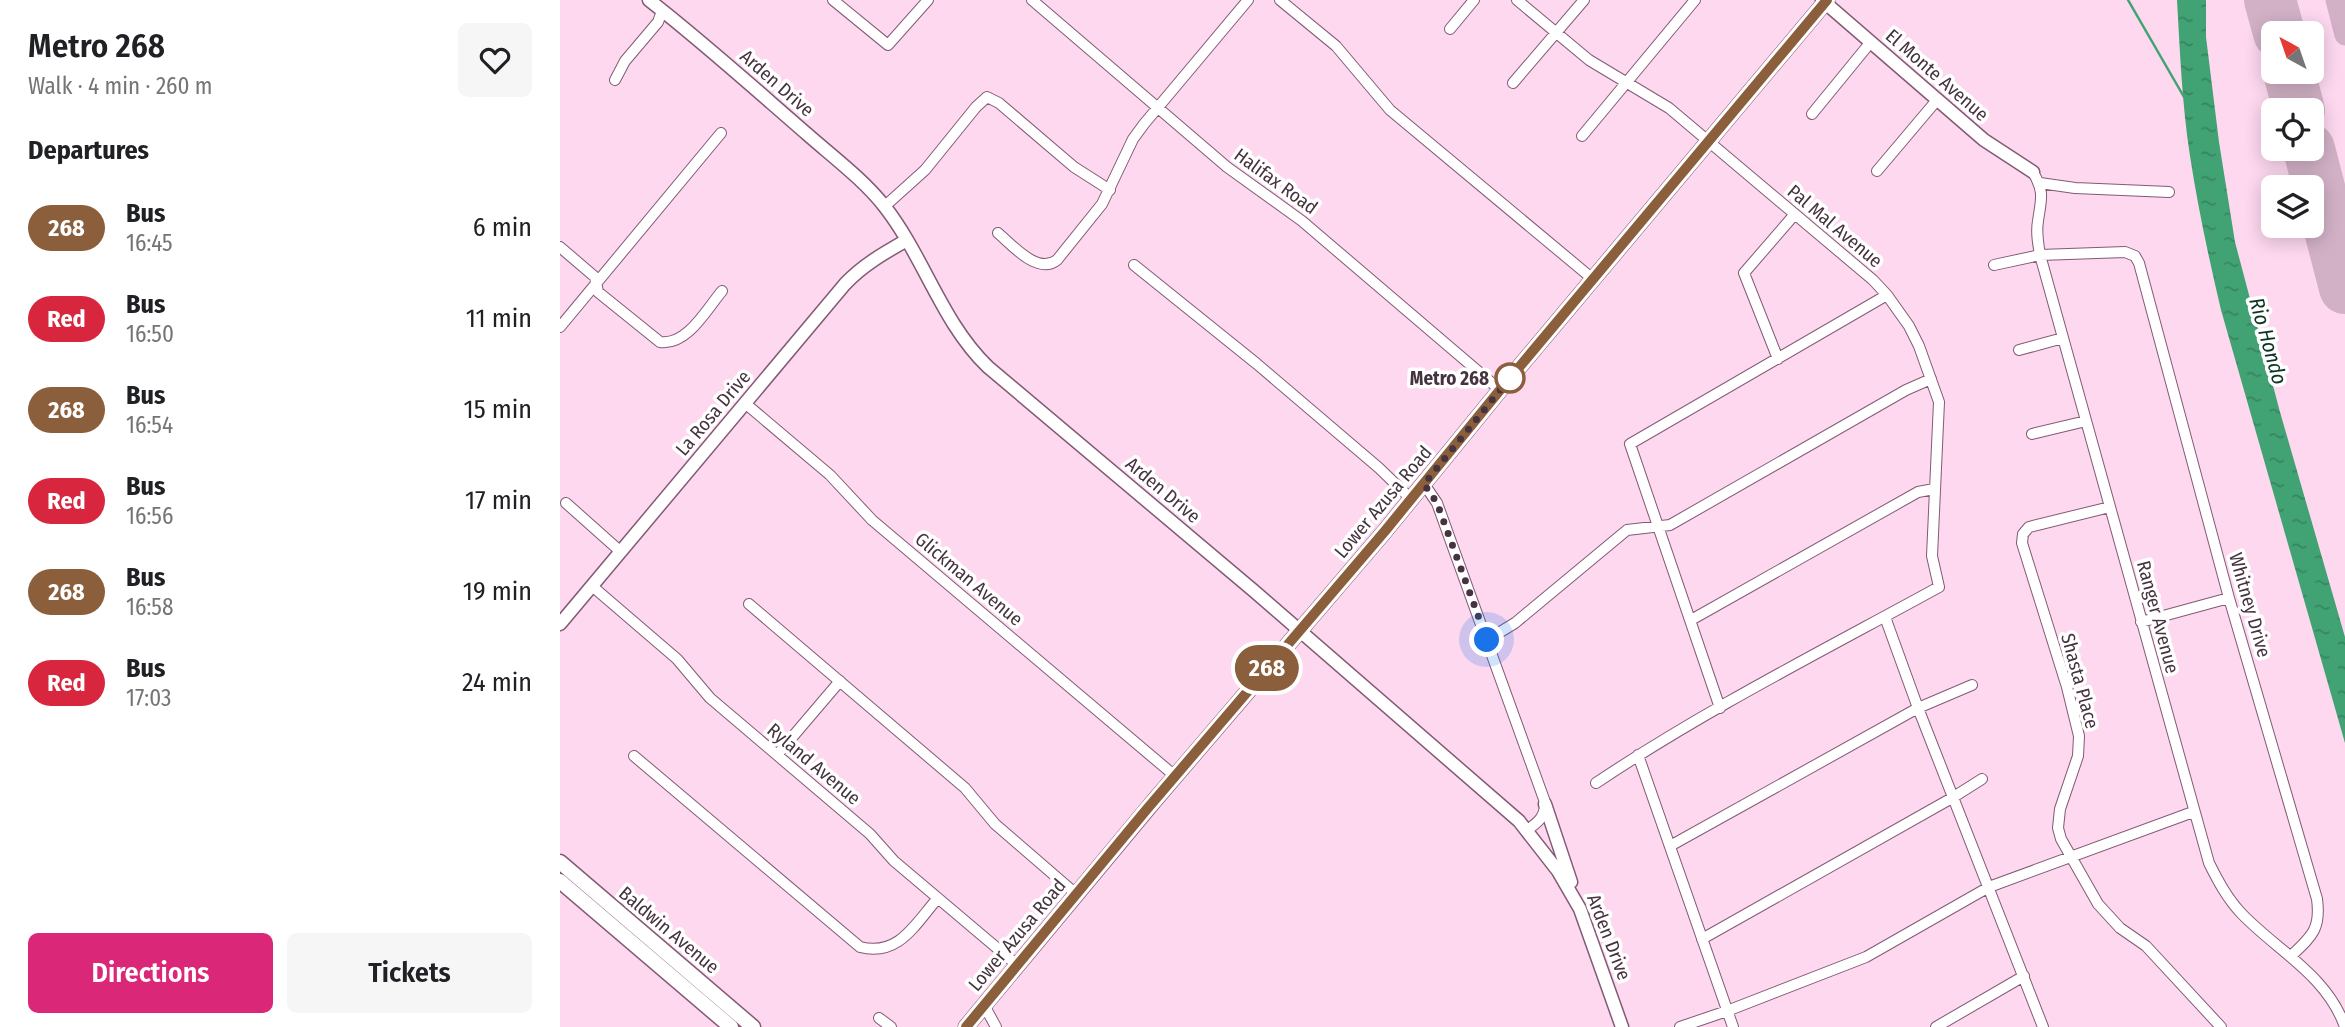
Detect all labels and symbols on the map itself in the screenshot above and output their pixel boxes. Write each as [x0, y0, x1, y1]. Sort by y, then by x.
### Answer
north arrow [2261, 21, 2324, 84]
street label: El Monte Avenue [1881, 24, 1993, 126]
street label: Arden Drive [735, 45, 819, 121]
street label: Halifax Road [1230, 143, 1322, 219]
street label: Pal Mal Avenue [1783, 180, 1887, 272]
water label: Rio Hondo [2243, 294, 2293, 388]
marker: Metro 268 [1495, 363, 1525, 393]
street label: La Rosa Drive [671, 366, 755, 460]
place label: Metro 268 [1410, 367, 1489, 390]
street label: Lower Azusa Road [1329, 441, 1437, 563]
street label: Arden Drive [1121, 452, 1205, 528]
street label: Glickman Avenue [911, 527, 1027, 631]
street label: Whitney Drive [2224, 550, 2276, 660]
street label: Ranger Avenue [2132, 558, 2184, 676]
your location [1469, 622, 1504, 657]
street label: Shasta Place [2056, 631, 2104, 731]
line badge: 268 [1227, 645, 1307, 691]
street label: Ryland Avenue [763, 718, 865, 810]
street label: Lower Azusa Road [963, 874, 1071, 996]
street label: Baldwin Avenue [614, 882, 724, 978]
street label: Arden Drive [1582, 891, 1636, 983]

